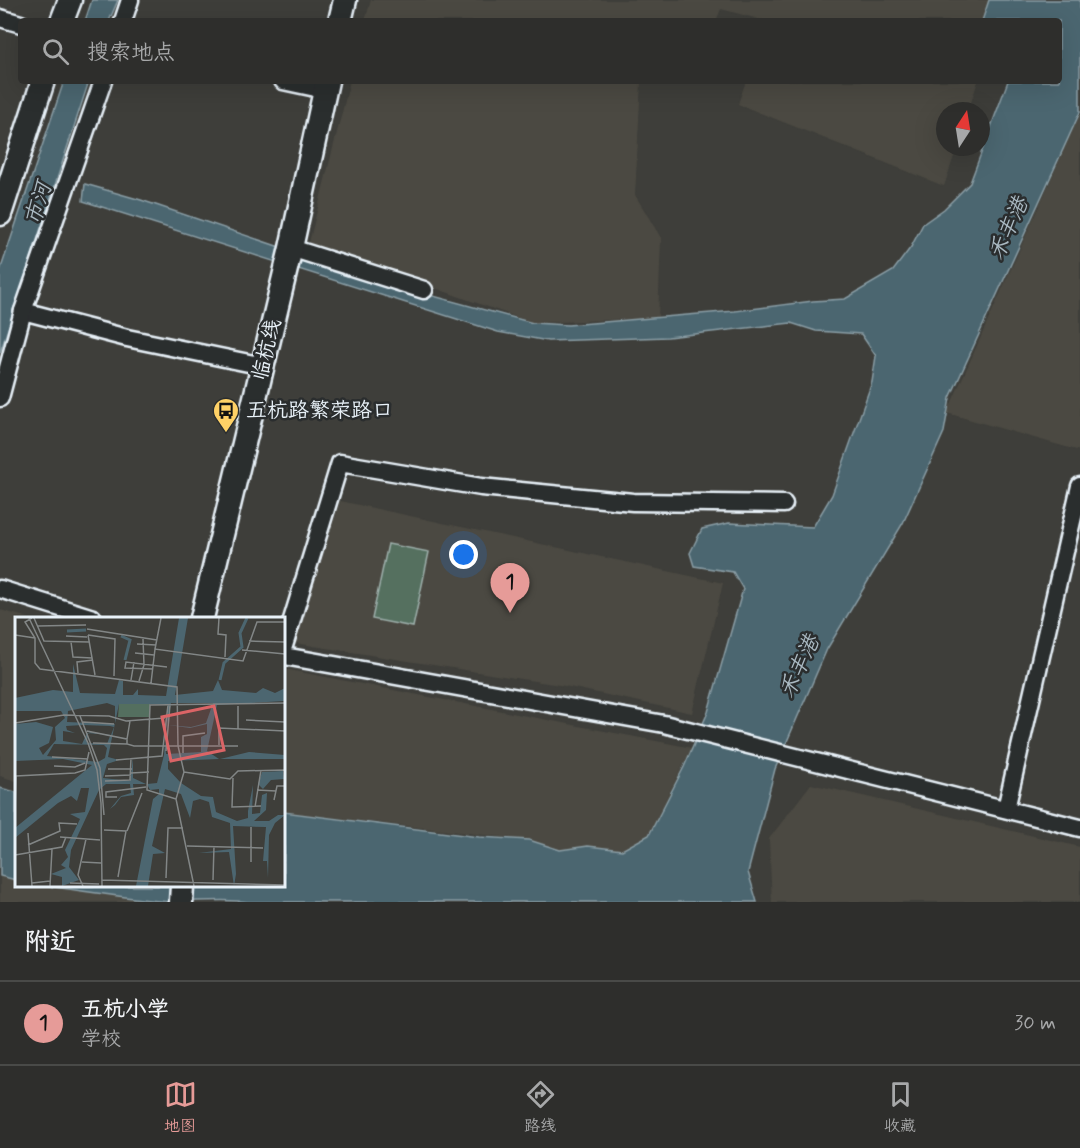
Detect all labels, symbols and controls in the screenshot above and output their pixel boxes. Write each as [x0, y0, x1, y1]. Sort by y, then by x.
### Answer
search box [18, 18, 1062, 84]
icon: search [39, 35, 72, 68]
text: 搜索地点 [87, 39, 175, 67]
north arrow [936, 102, 990, 156]
water label: 市河 [19, 176, 60, 229]
water label: 禾丰港 [983, 191, 1036, 265]
street label: 临杭线 [246, 316, 288, 384]
bus stop icon: 五杭路繁荣路口 [211, 396, 241, 434]
place label: 五杭路繁荣路口 [246, 397, 393, 425]
your location [449, 540, 478, 569]
pin: 1 [490, 564, 530, 613]
inset map [15, 617, 285, 887]
water label: 禾丰港 [773, 629, 827, 703]
text: 附近 [24, 926, 76, 960]
text: 五杭小学 [81, 996, 169, 1024]
text: 1 [39, 1010, 48, 1037]
text: 30 m [1014, 1010, 1056, 1037]
text: 学校 [81, 1026, 121, 1053]
tab: 地图 [164, 1078, 197, 1137]
tab: 路线 [524, 1078, 557, 1137]
tab: 收藏 [884, 1078, 917, 1137]

